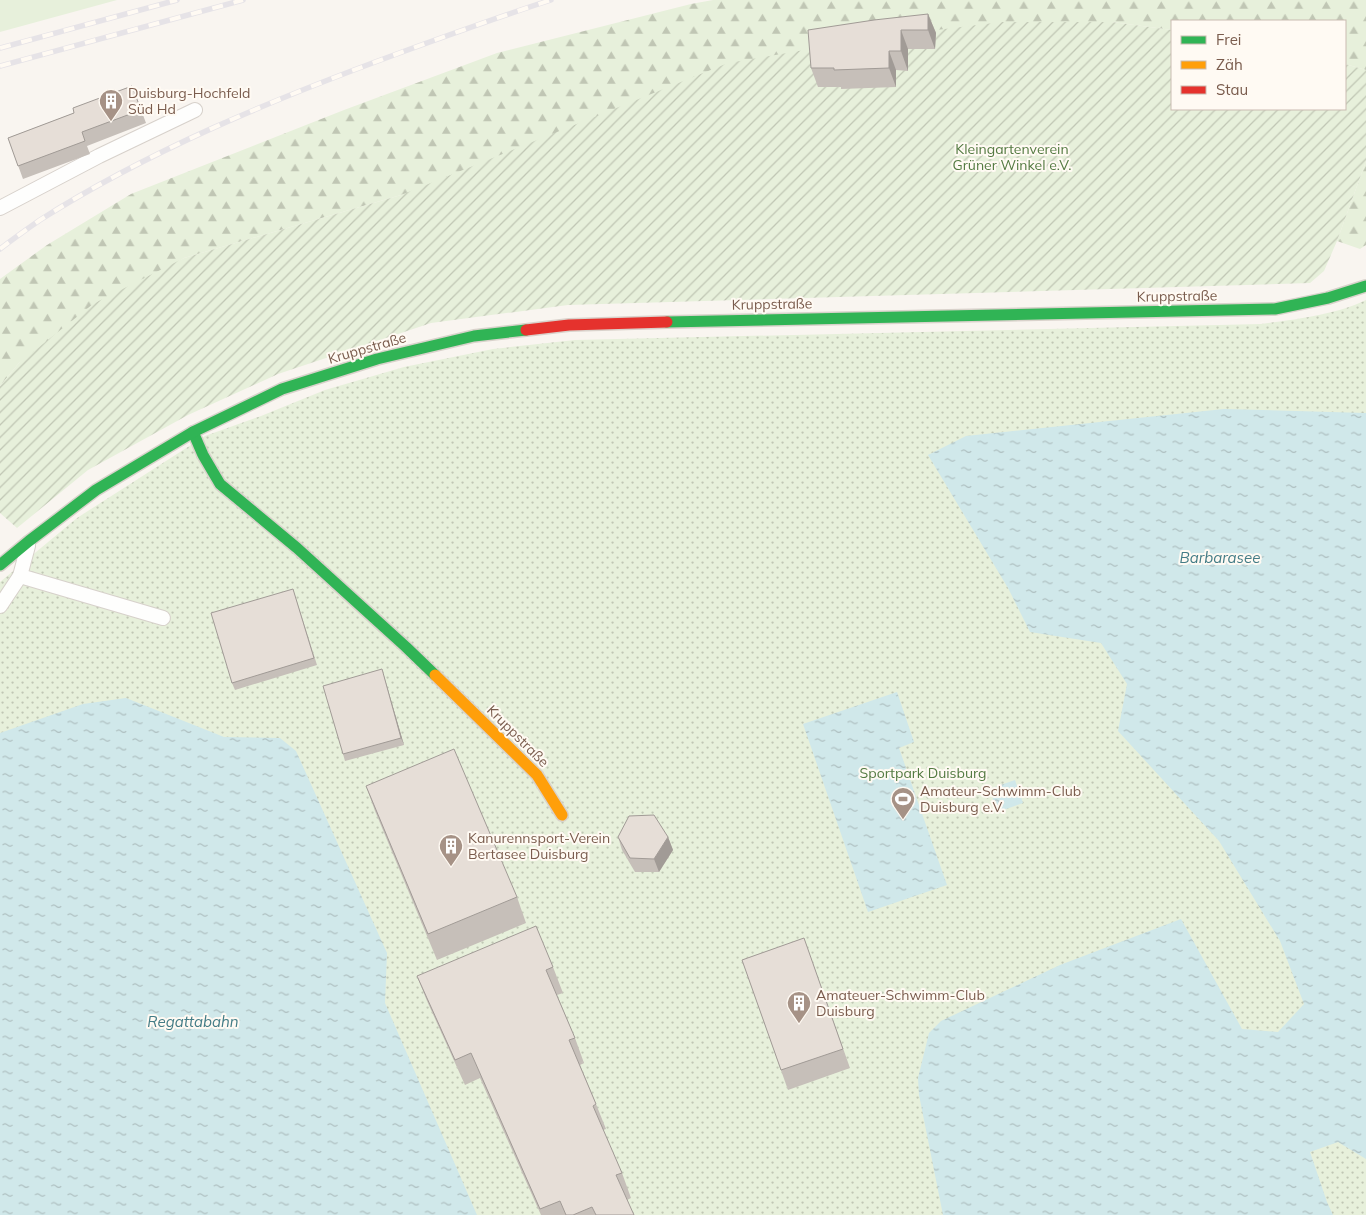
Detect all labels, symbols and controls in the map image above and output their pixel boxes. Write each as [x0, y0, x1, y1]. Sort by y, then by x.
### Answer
legend [1171, 20, 1346, 110]
text: Frei [1216, 30, 1241, 49]
text: Zäh [1216, 55, 1243, 74]
text: Stau [1216, 80, 1248, 99]
place label: Duisburg-Hochfeld Süd Hd [128, 84, 250, 118]
building icon: Duisburg-Hochfeld Süd Hd [98, 88, 124, 122]
park label: Kleingartenverein Grüner Winkel e.V. [953, 140, 1072, 174]
street label: Kruppstraße [1137, 286, 1217, 306]
street label: Kruppstraße [732, 294, 812, 314]
street label: Kruppstraße [326, 328, 408, 368]
water label: Barbarasee [1180, 548, 1260, 567]
street label: Kruppstraße [483, 701, 553, 771]
park label: Sportpark Duisburg [860, 764, 986, 782]
place label: Amateur-Schwimm-Club Duisburg e.V. [920, 782, 1081, 816]
sports icon: Amateur-Schwimm-Club Duisburg e.V. [890, 786, 916, 820]
place label: Kanurennsport-Verein Bertasee Duisburg [468, 829, 610, 863]
building icon: Kanurennsport-Verein Bertasee Duisburg [438, 833, 464, 867]
place label: Amateuer-Schwimm-Club Duisburg [816, 986, 985, 1020]
building icon: Amateuer-Schwimm-Club Duisburg [786, 990, 812, 1024]
water label: Regattabahn [147, 1012, 239, 1031]

